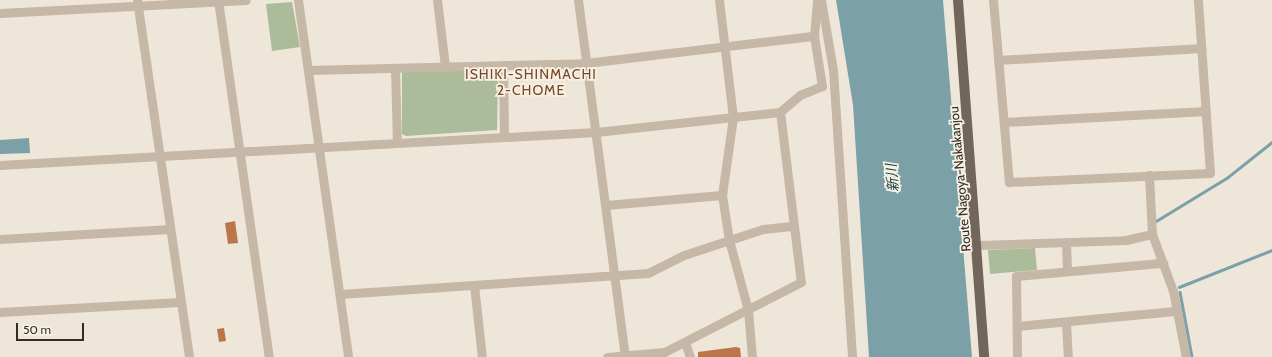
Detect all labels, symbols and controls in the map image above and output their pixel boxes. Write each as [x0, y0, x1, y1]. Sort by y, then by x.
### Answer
district label: ISHIKI-SHINMACHI 2-CHOME [465, 66, 597, 98]
street label: Route Nagoya-Nakakanjou [946, 106, 974, 252]
water label: 新川 [882, 163, 902, 193]
scale bar [18, 315, 86, 341]
text: 50 m [23, 322, 51, 337]

